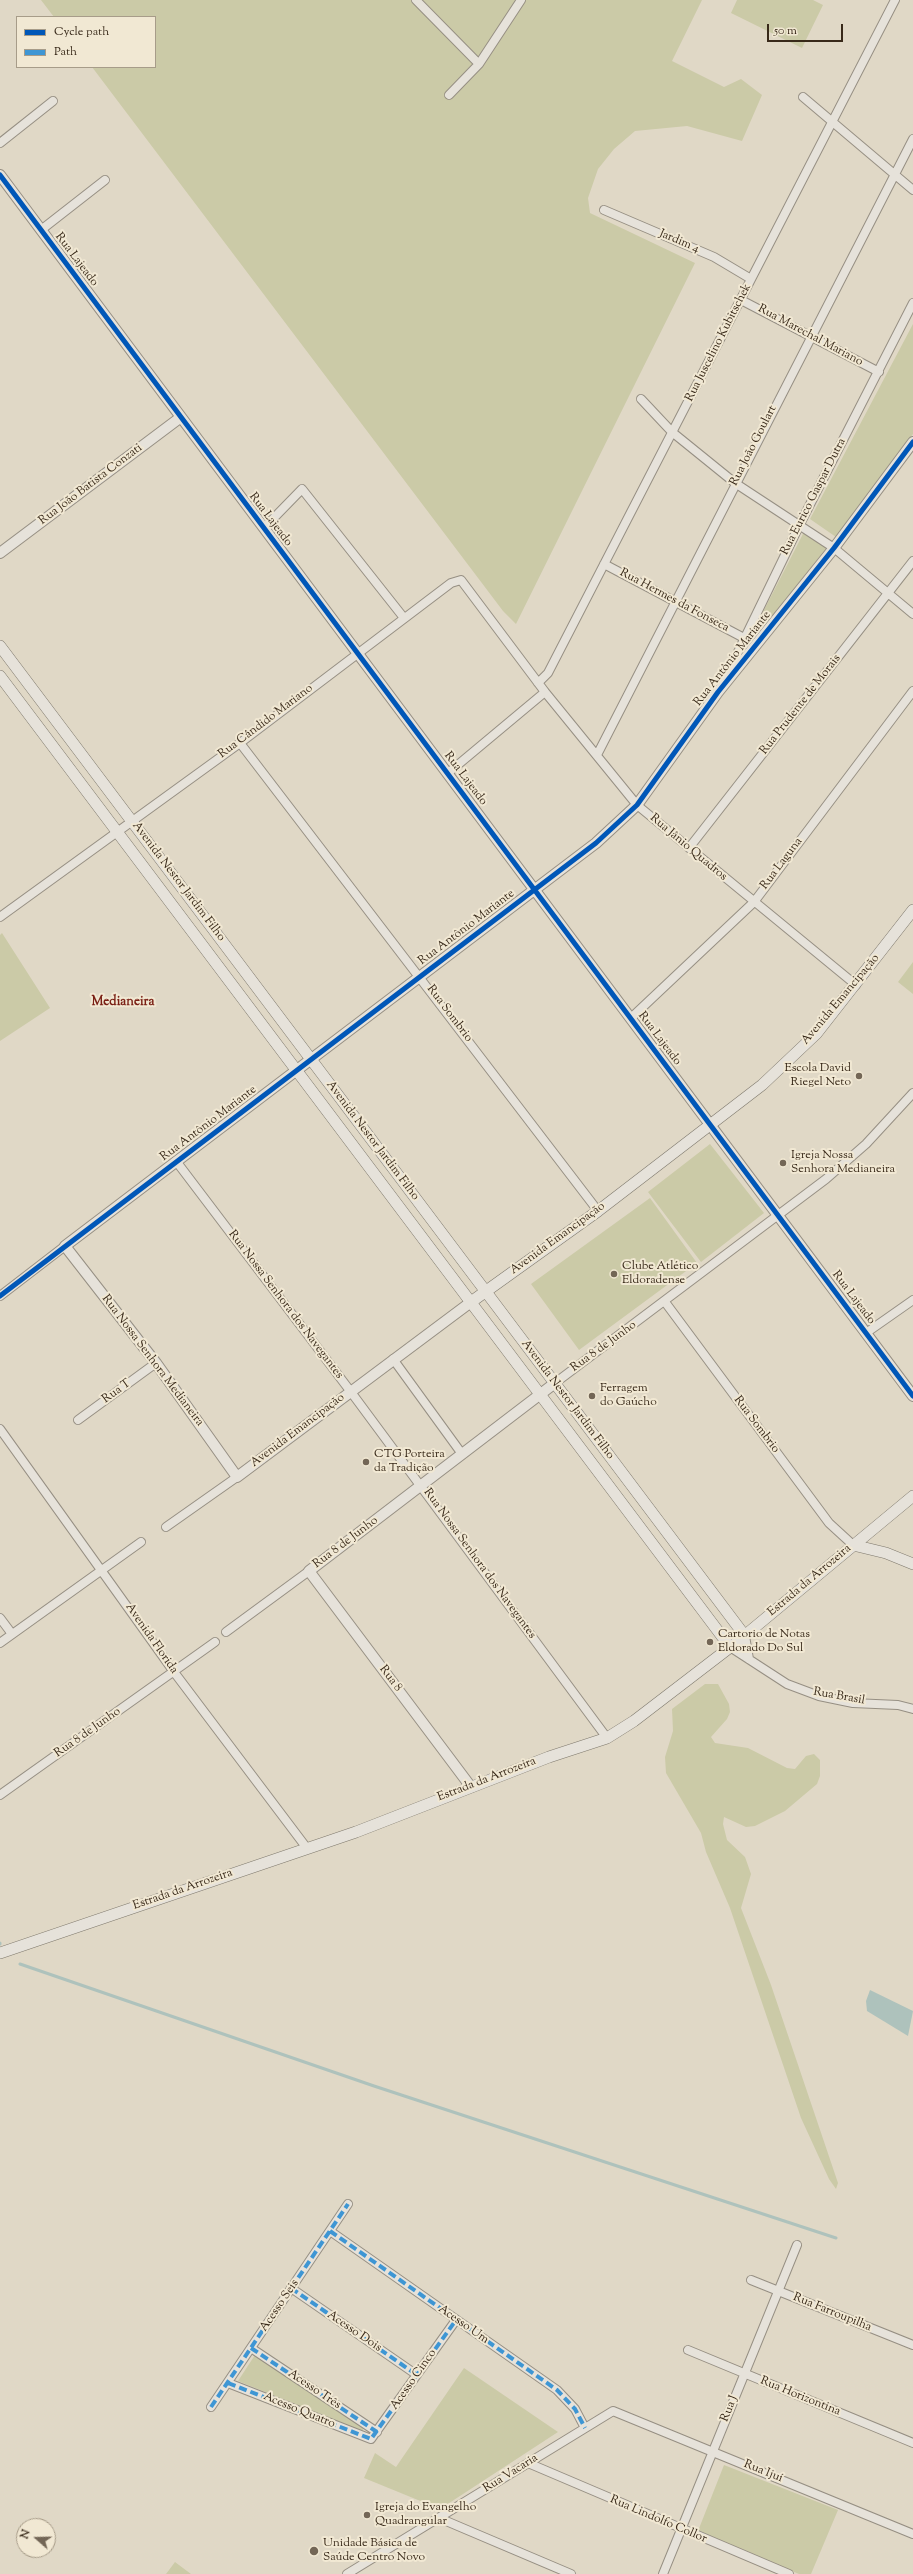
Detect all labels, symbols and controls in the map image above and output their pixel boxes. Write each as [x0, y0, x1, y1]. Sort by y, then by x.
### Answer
legend [16, 16, 156, 68]
scale bar [769, 16, 845, 42]
text: 50 m [774, 22, 797, 40]
text: Cycle path [54, 23, 109, 41]
text: Path [54, 43, 77, 61]
street label: Jardim 4 [657, 227, 701, 257]
street label: Rua Lajeado [51, 230, 101, 290]
street label: Rua Juscelino Kubitschek [683, 282, 755, 404]
street label: Rua Marechal Mariano [755, 302, 865, 370]
street label: Rua João Goulart [728, 403, 780, 489]
street label: Rua Eurico Gaspar Dutra [778, 436, 850, 558]
street label: Rua João Batista Conzati [36, 441, 146, 529]
street label: Rua Lajeado [245, 490, 295, 550]
street label: Rua Hermes da Fonseca [617, 566, 731, 636]
street label: Rua Antônio Mariante [691, 609, 775, 709]
street label: Rua Prudente de Morais [757, 652, 845, 758]
street label: Rua Cândido Mariano [216, 682, 316, 762]
street label: Rua Lajeado [440, 749, 490, 809]
street label: Rua Jânio Quadros [646, 811, 730, 885]
street label: Avenida Nestor Jardim Filho [128, 819, 228, 945]
street label: Rua Laguna [758, 835, 806, 893]
street label: Rua Antônio Mariante [416, 887, 518, 969]
street label: Avenida Emancipação [799, 952, 883, 1048]
street label: Rua Sombrio [423, 983, 475, 1045]
district label: Medianeira [92, 995, 154, 1011]
street label: Rua Lajeado [634, 1009, 684, 1069]
place label: Escola David Riegel Neto [784, 1062, 851, 1090]
marker: Escola David Riegel Neto [854, 1071, 864, 1081]
street label: Avenida Nestor Jardim Filho [322, 1078, 422, 1204]
street label: Rua Antônio Mariante [158, 1083, 260, 1165]
place label: Igreja Nossa Senhora Medianeira [791, 1149, 895, 1177]
marker: Igreja Nossa Senhora Medianeira [778, 1158, 788, 1168]
street label: Avenida Emancipação [508, 1200, 608, 1278]
street label: Rua Nossa Senhora dos Navegantes [224, 1228, 346, 1382]
place label: Clube Atlético Eldoradense [622, 1260, 698, 1288]
street label: Rua Lajeado [828, 1268, 878, 1328]
marker: Clube Atlético Eldoradense [609, 1269, 619, 1279]
street label: Rua Nossa Senhora Medianeira [98, 1292, 206, 1430]
street label: Rua 8 de Junho [568, 1318, 640, 1376]
street label: Avenida Nestor Jardim Filho [517, 1337, 617, 1463]
street label: Rua T [100, 1377, 134, 1407]
place label: Ferragem do Gaúcho [600, 1382, 657, 1410]
street label: Avenida Emancipação [248, 1391, 348, 1471]
marker: Ferragem do Gaúcho [587, 1391, 597, 1401]
street label: Rua Sombrio [730, 1394, 782, 1456]
place label: CTG Porteira da Tradição [374, 1448, 445, 1476]
marker: CTG Porteira da Tradição [361, 1457, 371, 1467]
street label: Rua Nossa Senhora dos Navegantes [420, 1486, 538, 1642]
street label: Rua 8 de Junho [311, 1514, 381, 1572]
street label: Estrada da Arrozeira [765, 1542, 855, 1620]
street label: Avenida Florida [121, 1601, 181, 1677]
place label: Cartorio de Notas Eldorado Do Sul [718, 1628, 810, 1656]
marker: Cartorio de Notas Eldorado Do Sul [705, 1637, 715, 1647]
street label: Rua 8 [375, 1663, 405, 1695]
street label: Rua Brasil [812, 1685, 866, 1709]
street label: Rua 8 de Junho [52, 1705, 124, 1761]
street label: Estrada da Arrozeira [436, 1755, 538, 1805]
street label: Estrada da Arrozeira [131, 1866, 235, 1914]
street label: Acesso Seis [257, 2277, 303, 2335]
street label: Rua Farroupilha [791, 2291, 873, 2335]
street label: Acesso Um [435, 2302, 491, 2348]
street label: Acesso Dois [324, 2308, 384, 2356]
street label: Acesso Cinco [388, 2347, 440, 2413]
street label: Acesso Três [285, 2367, 343, 2413]
street label: Rua Horizontina [758, 2374, 842, 2420]
street label: Acesso Quatro [261, 2390, 337, 2432]
street label: Rua J [718, 2394, 742, 2424]
street label: Rua Vacaria [481, 2452, 541, 2496]
street label: Rua Ijuí [741, 2458, 785, 2486]
street label: Rua Lindolfo Collor [607, 2493, 709, 2547]
place label: Igreja do Evangelho Quadrangular [375, 2501, 476, 2529]
marker: Igreja do Evangelho Quadrangular [362, 2510, 372, 2520]
north arrow [16, 2518, 56, 2558]
text: N [17, 2527, 35, 2541]
place label: Unidade Básica de Saúde Centro Novo [323, 2537, 425, 2565]
marker: Unidade Básica de Saúde Centro Novo [308, 2545, 320, 2557]

